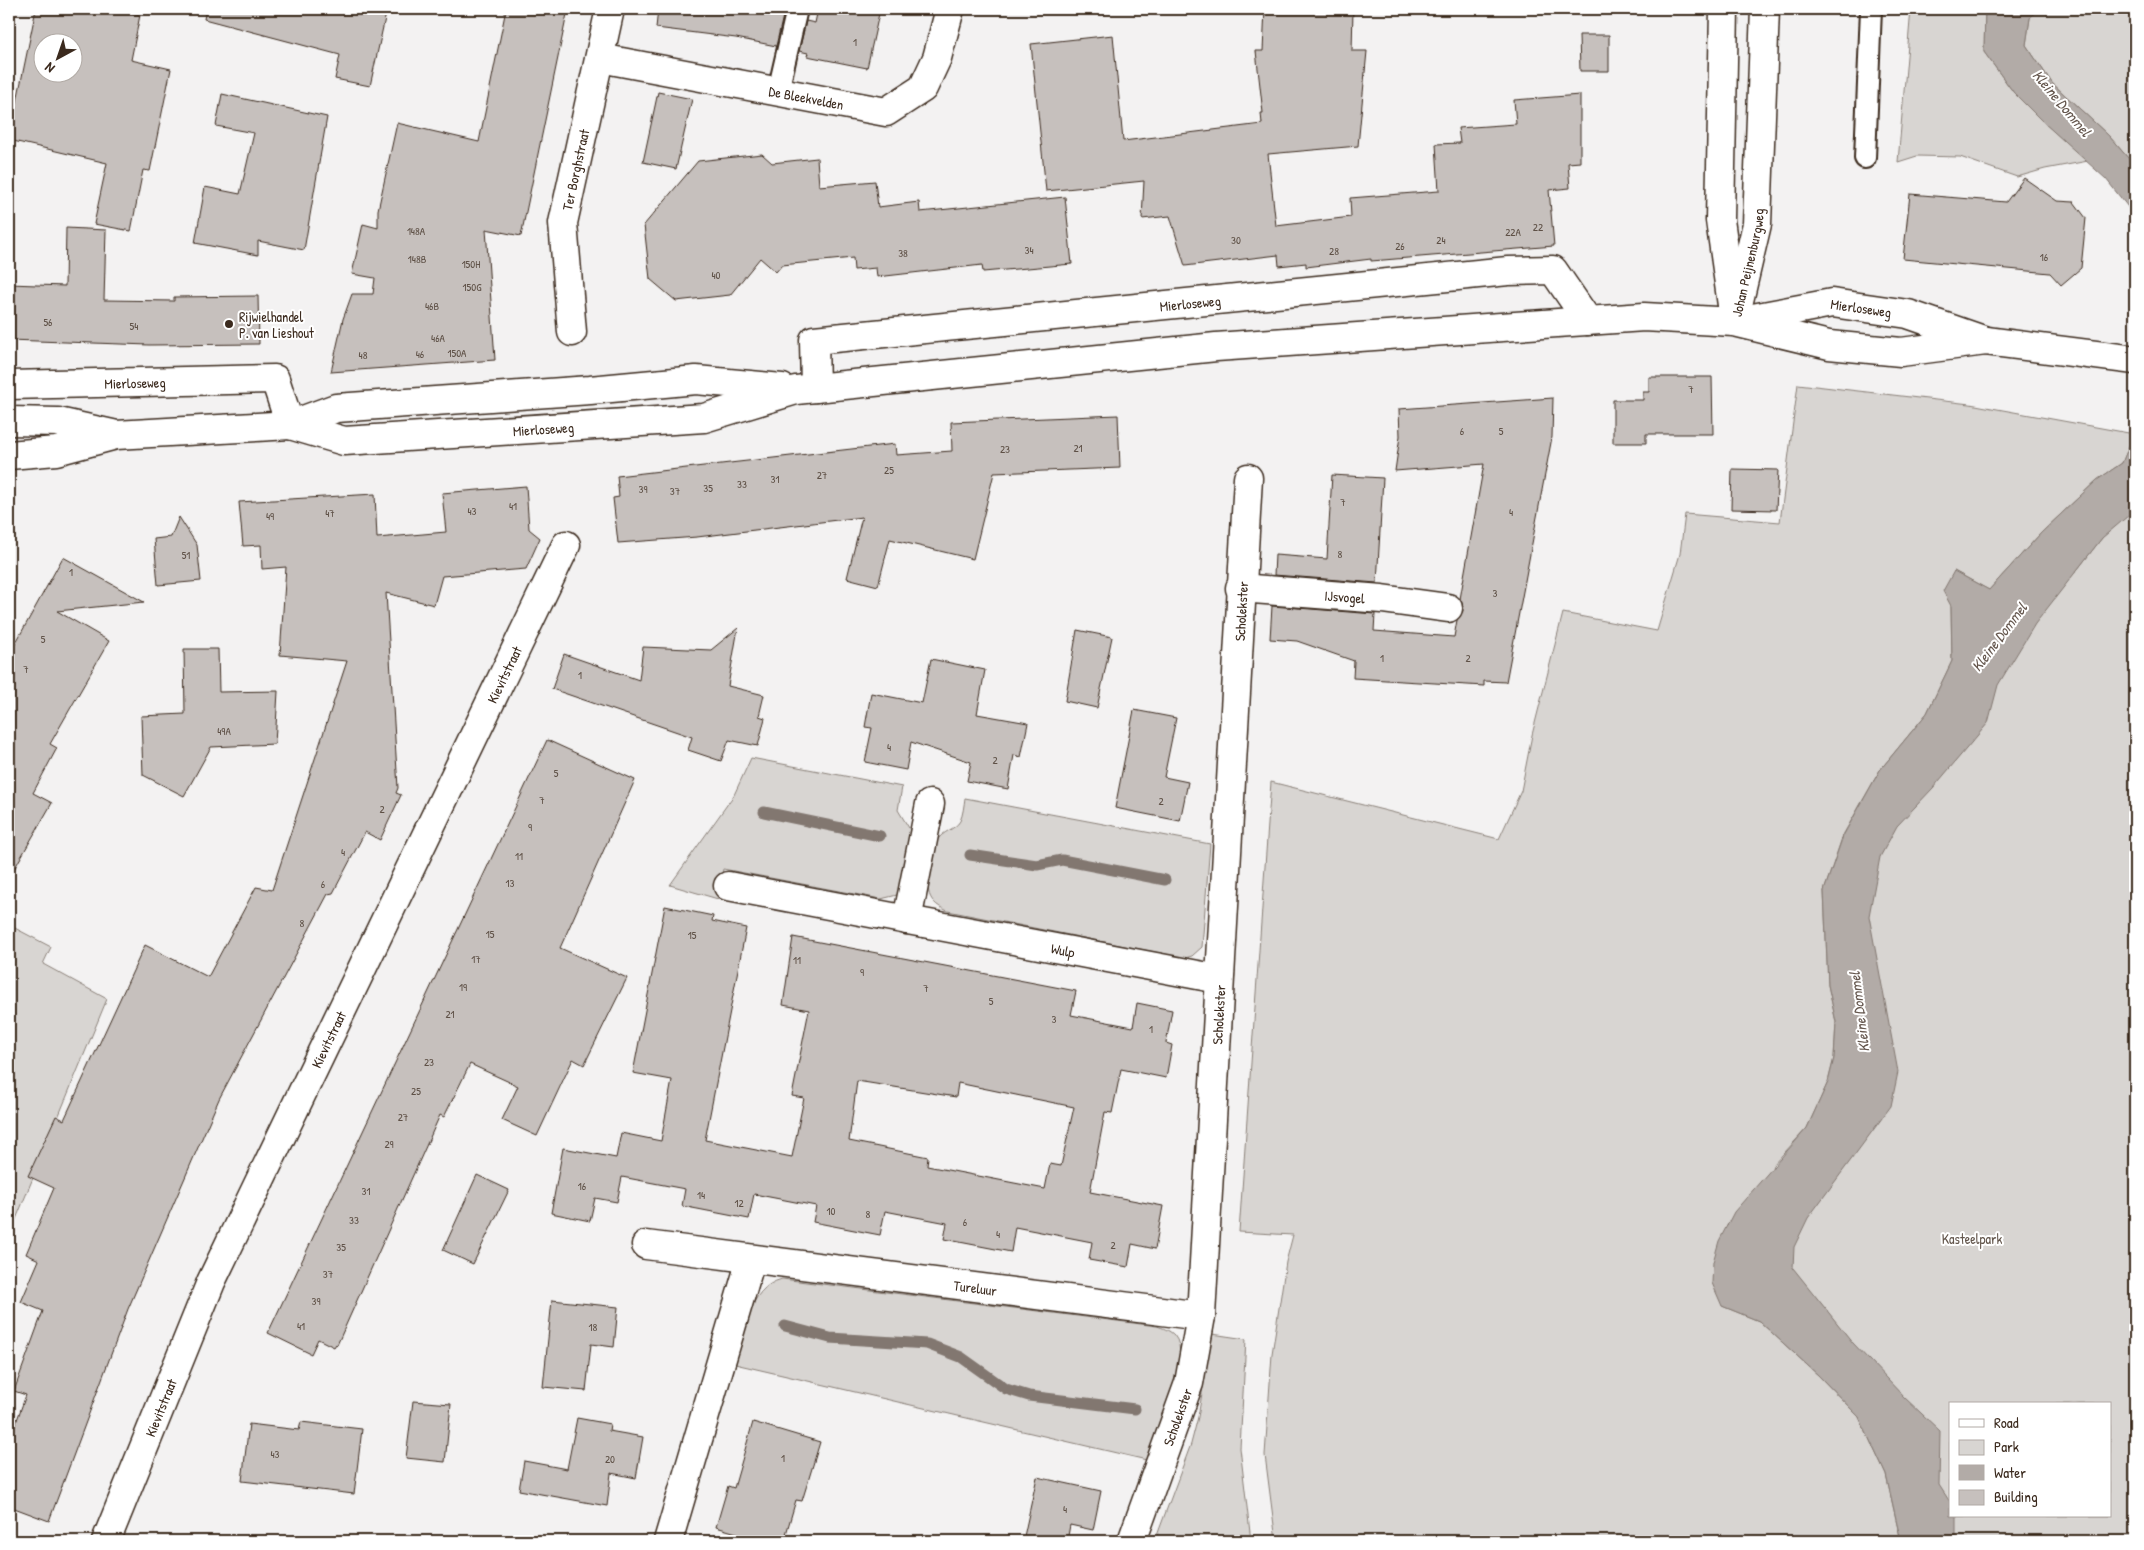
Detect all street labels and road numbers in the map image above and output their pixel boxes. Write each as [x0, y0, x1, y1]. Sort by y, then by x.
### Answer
street label: De Bleekvelden [767, 81, 845, 113]
street label: Ter Borghstraat [557, 127, 593, 212]
street label: Johan Peijnenburgweg [1726, 208, 1768, 318]
street label: Mierloseweg [1159, 290, 1222, 315]
street label: Mierloseweg [1830, 293, 1893, 322]
street label: Mierloseweg [104, 372, 166, 392]
street label: Mierloseweg [512, 417, 574, 440]
street label: Scholekster [1229, 580, 1252, 641]
street label: IJsvogel [1324, 585, 1366, 607]
street label: Kievitstraat [482, 643, 526, 706]
street label: Wulp [1050, 938, 1077, 962]
street label: Scholekster [1207, 984, 1229, 1045]
street label: Kievitstraat [306, 1007, 350, 1071]
street label: Tureluur [953, 1275, 999, 1299]
street label: Kievitstraat [140, 1376, 180, 1439]
street label: Scholekster [1158, 1385, 1196, 1448]

